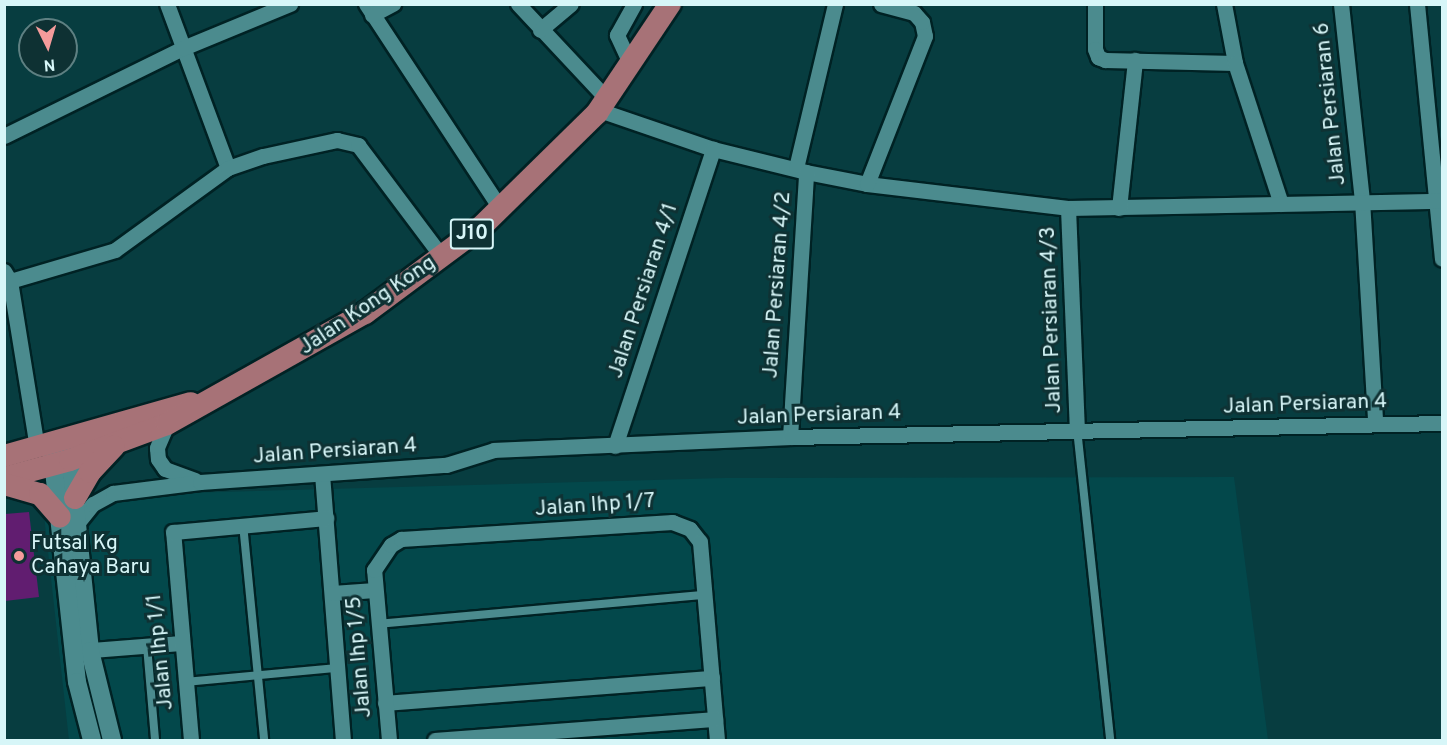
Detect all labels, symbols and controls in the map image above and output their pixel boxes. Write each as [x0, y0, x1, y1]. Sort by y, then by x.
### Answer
north arrow [18, 18, 78, 78]
street label: Jalan Persiaran 6 [1310, 21, 1352, 187]
text: N [43, 53, 56, 74]
street label: Jalan Persiaran 4/2 [759, 191, 797, 379]
street label: Jalan Persiaran 4/1 [604, 200, 684, 382]
road number: J10 [450, 217, 494, 251]
street label: Jalan Persiaran 4/3 [1036, 226, 1068, 414]
street label: Jalan Kong Kong [295, 251, 441, 361]
street label: Jalan Persiaran 4 [1223, 390, 1387, 420]
street label: Jalan Persiaran 4 [737, 401, 901, 431]
street label: Jalan Persiaran 4 [252, 434, 418, 470]
street label: Jalan Ihp 1/7 [534, 489, 656, 523]
place label: Futsal Kg Cahaya Baru [31, 531, 150, 581]
marker: Futsal Kg Cahaya Baru [12, 549, 26, 563]
street label: Jalan Ihp 1/1 [142, 593, 180, 711]
street label: Jalan Ihp 1/5 [342, 595, 378, 719]

